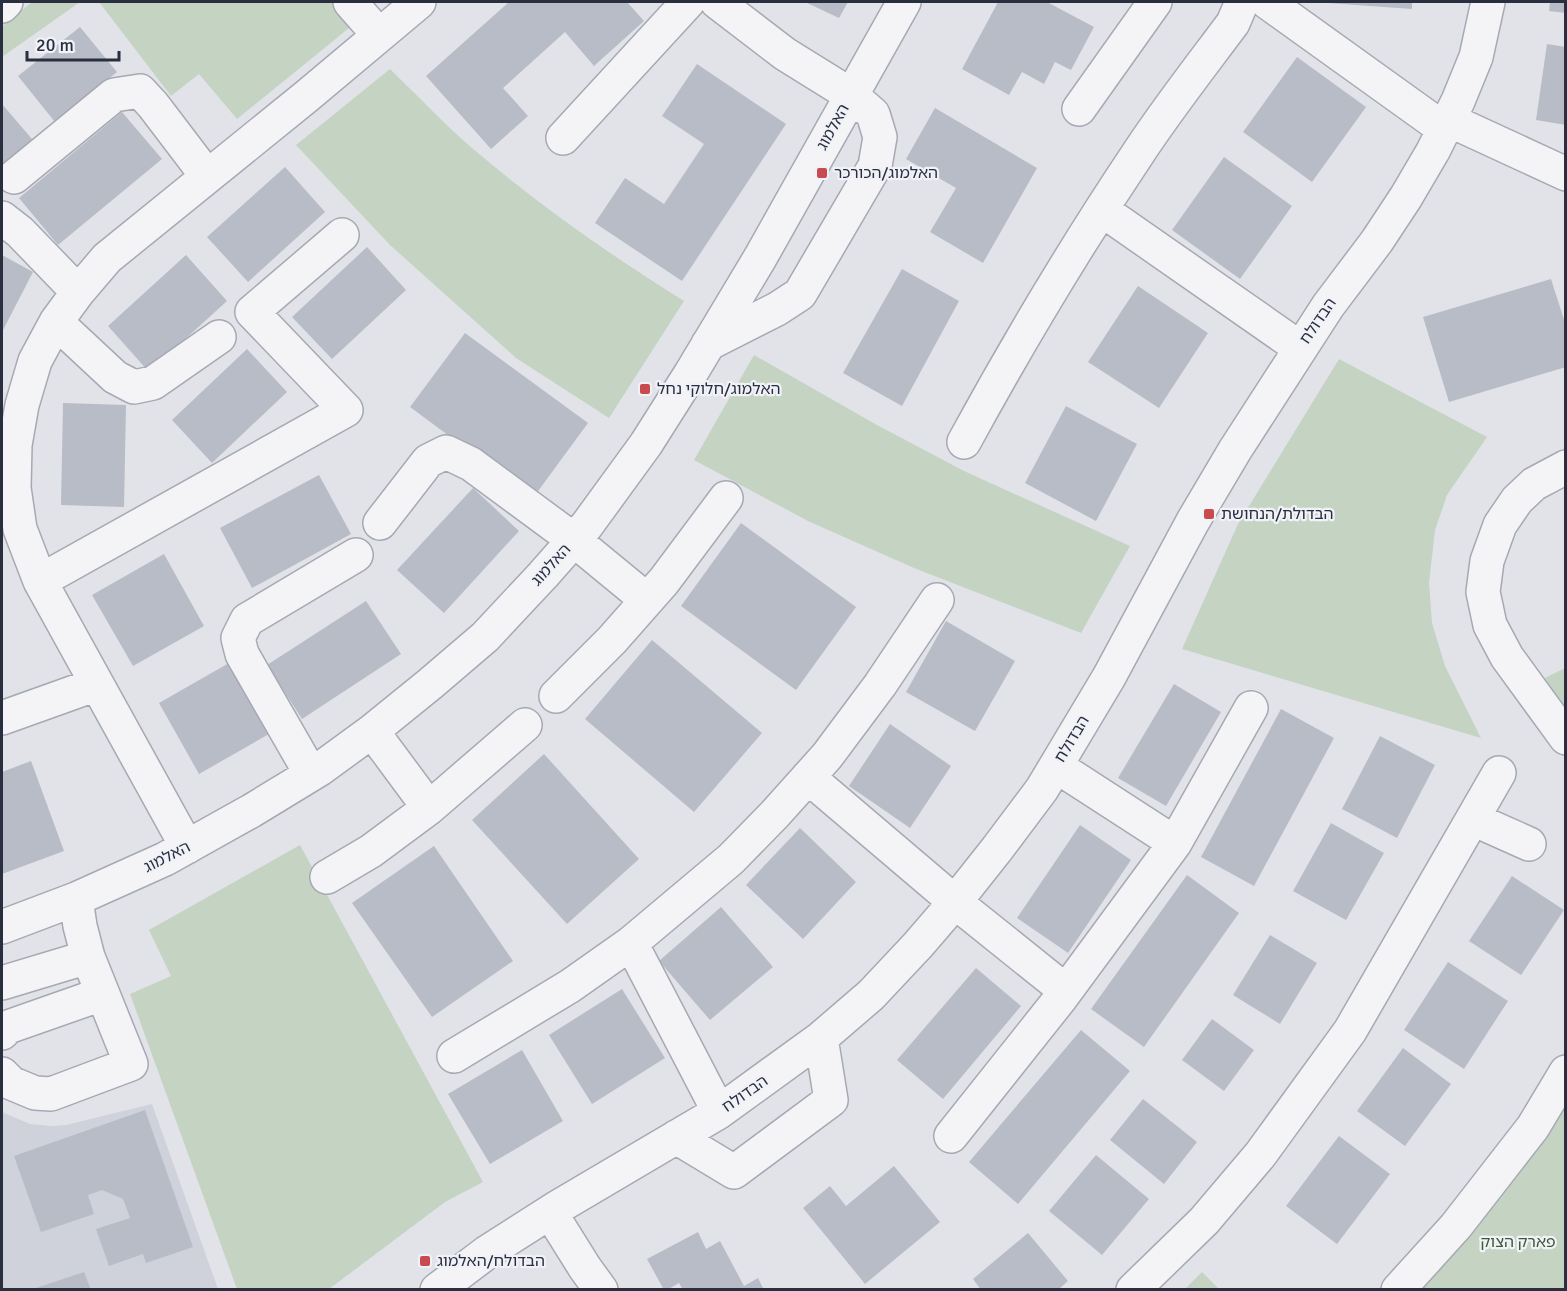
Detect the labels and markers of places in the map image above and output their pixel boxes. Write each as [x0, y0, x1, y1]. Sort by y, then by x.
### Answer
place label: האלמוג/הכורכר [834, 163, 938, 183]
marker: האלמוג/הכורכר [815, 166, 829, 180]
place label: האלמוג/חלוקי נחל [657, 379, 781, 399]
marker: האלמוג/חלוקי נחל [638, 382, 652, 396]
place label: הבדולת/הנחושת [1221, 504, 1334, 524]
marker: הבדולת/הנחושת [1202, 507, 1216, 521]
place label: הבדולח/האלמוג [437, 1251, 545, 1271]
marker: הבדולח/האלמוג [418, 1254, 432, 1268]

